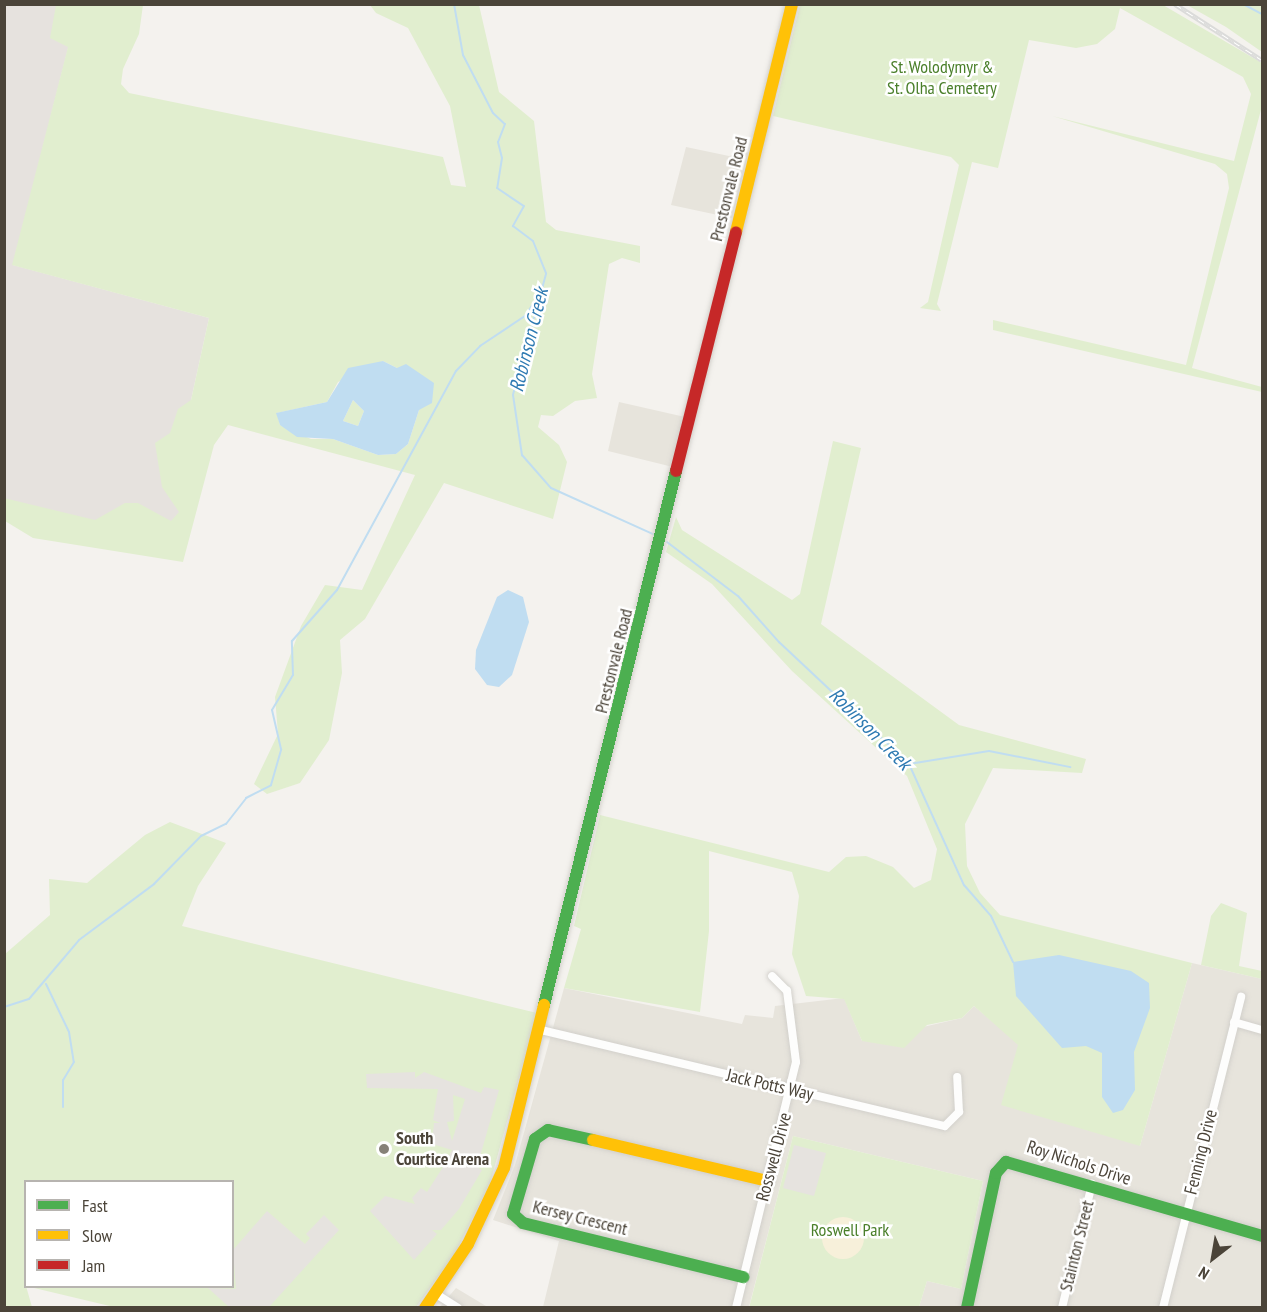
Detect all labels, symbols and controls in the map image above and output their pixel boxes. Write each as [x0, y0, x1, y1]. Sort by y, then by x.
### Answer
park label: St. Wolodymyr & St. Olha Cemetery [887, 57, 997, 100]
street label: Prestonvale Road [706, 135, 752, 243]
water label: Robinson Creek [505, 286, 553, 394]
street label: Prestonvale Road [591, 607, 637, 715]
water label: Robinson Creek [824, 683, 916, 775]
street label: Jack Potts Way [724, 1064, 816, 1106]
street label: Fenning Drive [1180, 1107, 1222, 1197]
street label: Rosswell Drive [752, 1110, 796, 1204]
place label: South Courtice Arena [396, 1128, 490, 1170]
street label: Roy Nichols Drive [1024, 1136, 1134, 1190]
marker: South Courtice Arena [377, 1142, 391, 1156]
legend [24, 1180, 234, 1288]
text: Fast [82, 1194, 108, 1217]
street label: Kersey Crescent [530, 1196, 630, 1240]
street label: Stainton Street [1055, 1198, 1099, 1294]
park label: Roswell Park [811, 1219, 889, 1241]
text: Slow [82, 1224, 112, 1247]
north arrow [1183, 1228, 1243, 1288]
text: Jam [82, 1254, 105, 1277]
text: N [1195, 1263, 1213, 1284]

